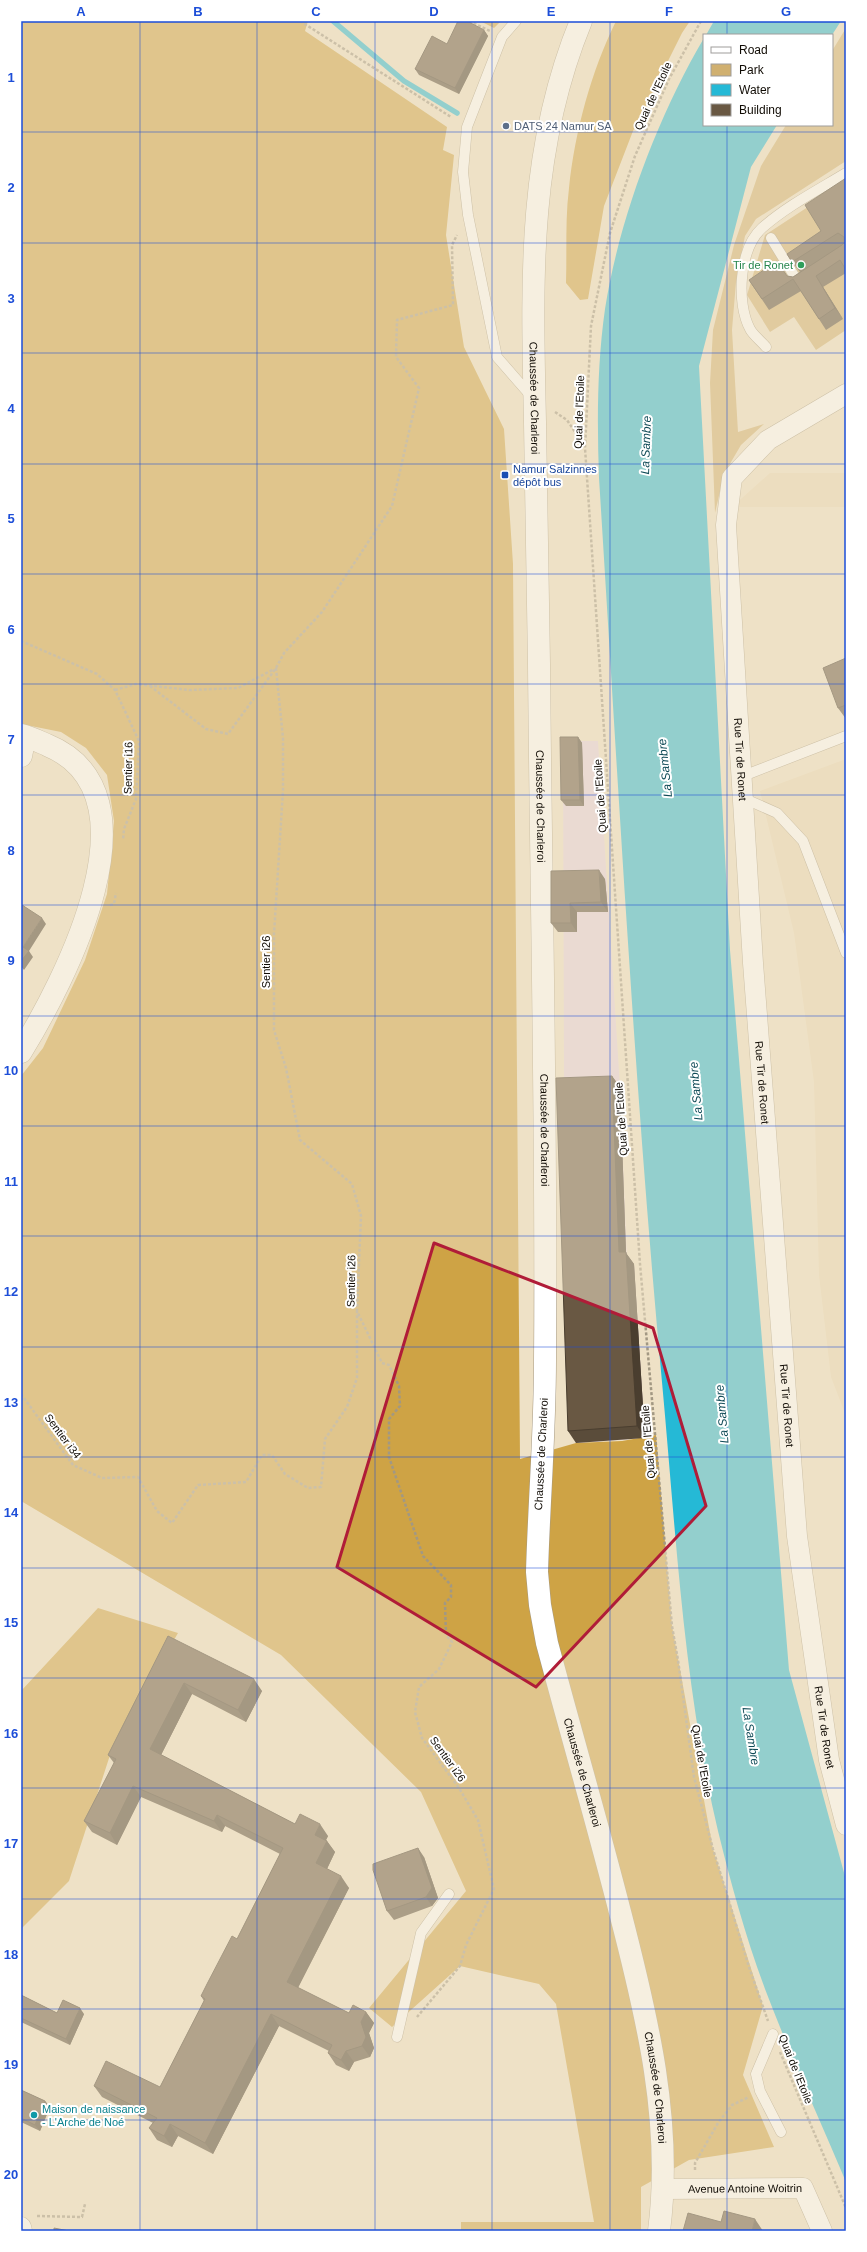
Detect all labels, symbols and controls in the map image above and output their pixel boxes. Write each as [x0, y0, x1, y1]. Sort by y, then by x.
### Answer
text: A [76, 4, 86, 19]
text: B [193, 4, 203, 19]
text: C [311, 4, 321, 19]
text: D [429, 4, 439, 19]
text: E [547, 4, 556, 19]
text: F [665, 4, 673, 19]
text: G [781, 4, 791, 19]
legend [703, 34, 833, 126]
text: Road [739, 43, 768, 57]
street label: Quai de l'Etoile [632, 60, 674, 132]
text: Park [739, 63, 765, 77]
text: 1 [7, 70, 15, 85]
text: Water [739, 83, 771, 97]
text: Building [739, 103, 782, 117]
place label: DATS 24 Namur SA [514, 120, 612, 132]
marker: DATS 24 Namur SA [501, 121, 511, 131]
text: 2 [7, 180, 15, 195]
place label: Tir de Ronet [733, 259, 793, 271]
marker: Tir de Ronet [796, 260, 806, 270]
text: 3 [7, 291, 15, 306]
street label: Chaussée de Charleroi [527, 342, 541, 455]
street label: Quai de l'Etoile [572, 375, 586, 449]
text: 4 [7, 401, 15, 416]
water label: La Sambre [638, 415, 654, 475]
place label: Namur Salzinnes dépôt bus [513, 463, 597, 488]
marker: Namur Salzinnes dépôt bus [500, 470, 510, 480]
text: 5 [7, 511, 15, 526]
text: 6 [7, 622, 15, 637]
street label: Rue Tir de Ronet [732, 717, 749, 801]
text: 7 [7, 732, 15, 747]
water label: La Sambre [655, 738, 675, 798]
street label: Sentier i16 [122, 742, 134, 794]
street label: Chaussée de Charleroi [534, 750, 547, 863]
street label: Quai de l'Etoile [591, 759, 609, 833]
text: 8 [7, 843, 15, 858]
street label: Sentier i26 [260, 936, 272, 988]
text: 9 [7, 953, 15, 968]
street label: Rue Tir de Ronet [753, 1041, 771, 1125]
water label: La Sambre [686, 1061, 706, 1121]
text: 10 [4, 1063, 18, 1078]
street label: Chaussée de Charleroi [538, 1074, 551, 1186]
street label: Quai de l'Etoile [612, 1082, 630, 1156]
text: 11 [4, 1174, 18, 1189]
street label: Sentier i26 [345, 1255, 357, 1307]
text: 12 [4, 1284, 18, 1299]
street label: Rue Tir de Ronet [778, 1364, 796, 1448]
water label: La Sambre [712, 1384, 732, 1444]
text: 13 [4, 1395, 18, 1410]
street label: Chaussée de Charleroi [532, 1398, 550, 1510]
street label: Quai de l'Etoile [639, 1405, 657, 1479]
street label: Sentier i34 [42, 1411, 84, 1461]
text: 14 [4, 1505, 19, 1520]
text: 15 [4, 1615, 18, 1630]
street label: Rue Tir de Ronet [812, 1685, 837, 1770]
water label: La Sambre [739, 1706, 763, 1766]
street label: Chaussée de Charleroi [562, 1717, 603, 1828]
street label: Quai de l'Etoile [690, 1724, 714, 1798]
text: 16 [4, 1726, 18, 1741]
street label: Sentier i26 [428, 1734, 468, 1784]
text: 17 [4, 1836, 18, 1851]
text: 18 [4, 1947, 18, 1962]
street label: Chaussée de Charleroi [642, 2031, 668, 2144]
street label: Quai de l'Etoile [777, 2033, 815, 2105]
text: 19 [4, 2057, 18, 2072]
place label: Maison de naissance - L'Arche de Noé [42, 2103, 145, 2128]
marker: Maison de naissance - L'Arche de Noé [29, 2110, 39, 2120]
text: 20 [4, 2167, 18, 2182]
street label: Avenue Antoine Woitrin [688, 2182, 802, 2195]

